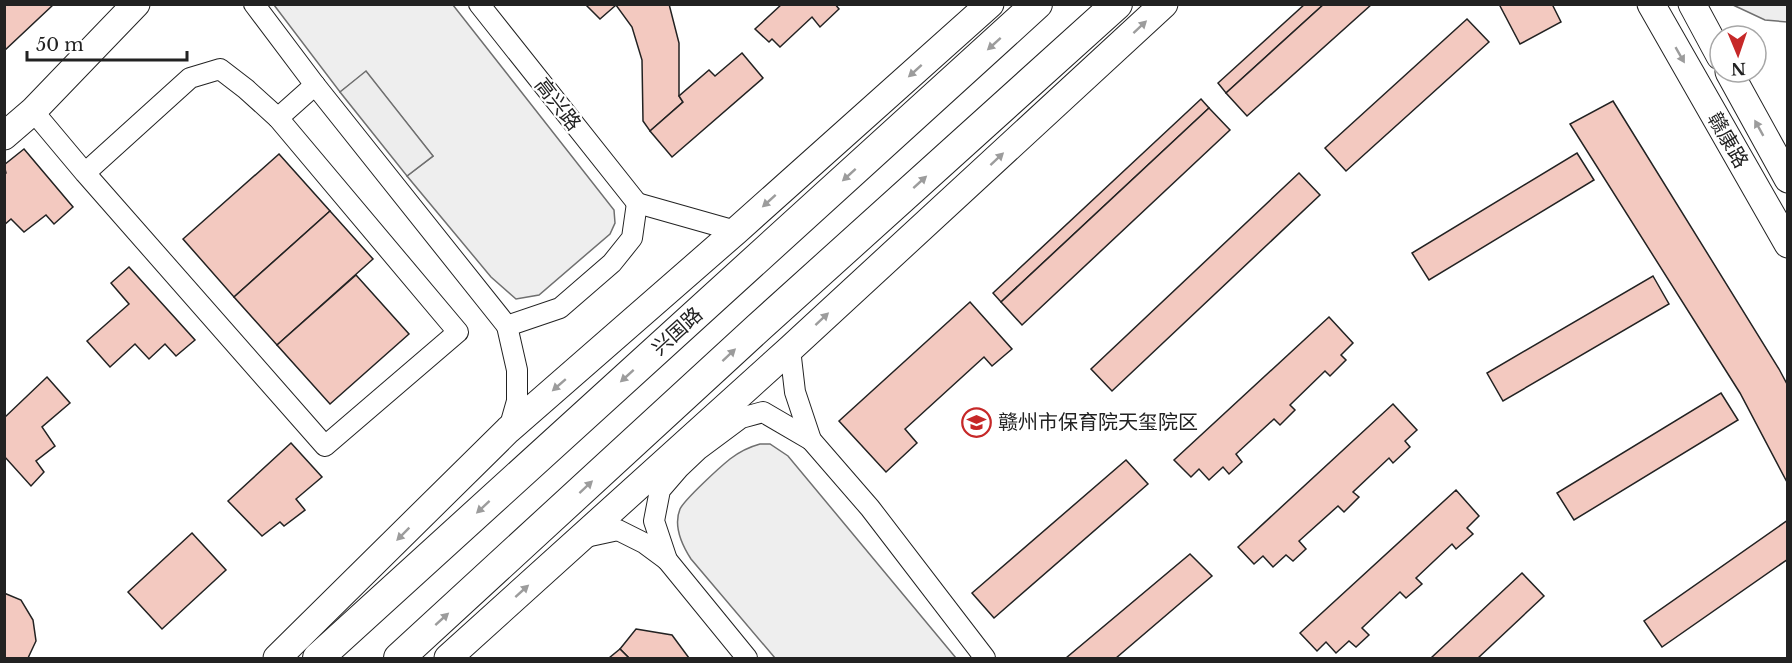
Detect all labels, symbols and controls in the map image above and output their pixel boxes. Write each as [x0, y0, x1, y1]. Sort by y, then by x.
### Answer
one-way arrow [1133, 20, 1147, 34]
scale bar [27, 24, 188, 62]
north arrow [1708, 24, 1768, 84]
text: 50 m [36, 34, 84, 56]
one-way arrow [986, 37, 1001, 51]
one-way arrow [1675, 47, 1685, 64]
text: N [1731, 59, 1746, 79]
one-way arrow [907, 64, 922, 78]
street label: 高兴路 [530, 73, 586, 135]
street label: 赣康路 [1703, 108, 1753, 172]
one-way arrow [1754, 119, 1764, 136]
one-way arrow [989, 152, 1004, 166]
one-way arrow [842, 168, 857, 181]
one-way arrow [912, 176, 927, 189]
one-way arrow [762, 194, 777, 207]
street label: 兴国路 [647, 302, 707, 360]
one-way arrow [815, 313, 829, 327]
one-way arrow [721, 349, 736, 362]
one-way arrow [620, 369, 635, 382]
one-way arrow [552, 378, 567, 391]
school or university icon: 赣州市保育院天玺院区 [961, 406, 993, 438]
place label: 赣州市保育院天玺院区 [998, 410, 1198, 434]
one-way arrow [578, 481, 592, 495]
one-way arrow [475, 500, 490, 514]
one-way arrow [395, 527, 410, 541]
one-way arrow [514, 585, 529, 598]
one-way arrow [434, 613, 449, 626]

